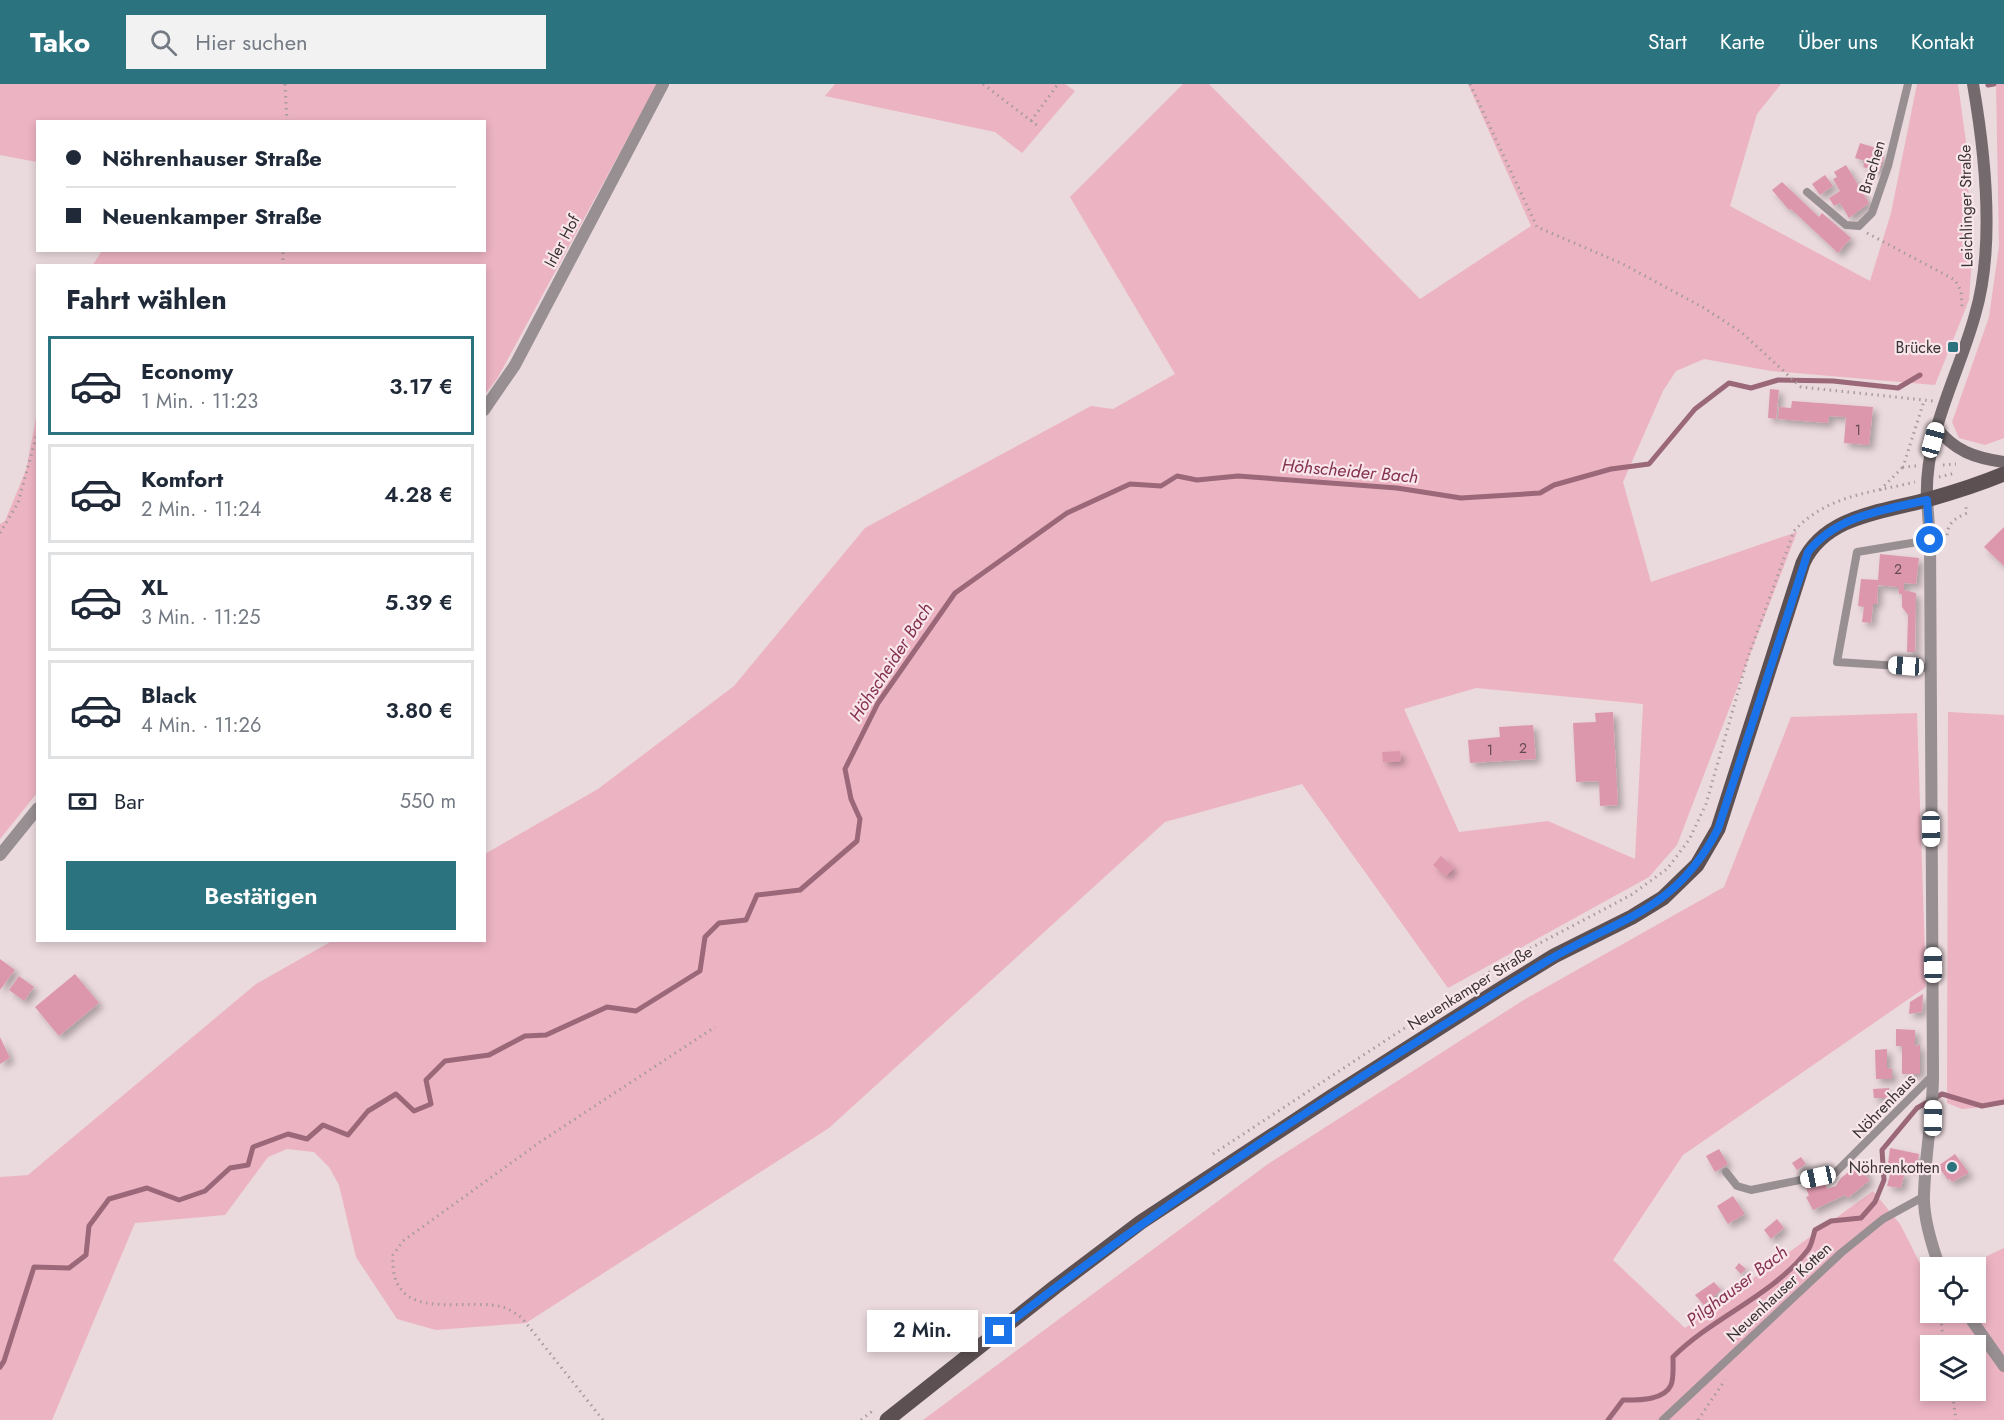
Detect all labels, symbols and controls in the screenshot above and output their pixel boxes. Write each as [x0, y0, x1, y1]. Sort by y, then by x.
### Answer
search box [126, 15, 546, 69]
text: Tako [30, 22, 90, 63]
icon: search [147, 26, 180, 59]
text: Hier suchen [195, 26, 308, 58]
text: Start [1648, 27, 1687, 57]
text: Karte [1720, 27, 1765, 57]
text: Über uns [1798, 27, 1878, 57]
text: Kontakt [1911, 27, 1974, 57]
street label: Brachen [1853, 137, 1891, 197]
text: Nöhrenhauser Straße [102, 142, 322, 174]
street label: Leichlinger Straße [1953, 145, 1979, 267]
text: Neuenkamper Straße [102, 200, 322, 232]
street label: Irler Hof [539, 210, 586, 271]
text: Fahrt wählen [66, 280, 227, 319]
place label: Brücke [1895, 336, 1941, 359]
marker: Brücke [1946, 340, 1960, 354]
text: Economy [141, 355, 233, 387]
icon: car [69, 359, 123, 413]
text: 3.17 € [389, 370, 453, 402]
text: 1 Min. · 11:23 [141, 387, 258, 416]
house number: 1 [1855, 420, 1861, 440]
car [1920, 420, 1946, 460]
water label: Höhscheider Bach [1281, 452, 1419, 490]
text: Komfort [141, 463, 223, 495]
icon: car [69, 467, 123, 521]
text: 4.28 € [384, 478, 453, 510]
text: 2 Min. · 11:24 [141, 495, 261, 524]
route start [1916, 526, 1943, 553]
house number: 2 [1894, 559, 1902, 579]
text: XL [141, 571, 168, 603]
icon: car [69, 575, 123, 629]
text: 5.39 € [385, 586, 453, 618]
water label: Höhscheider Bach [843, 598, 939, 726]
text: 3 Min. · 11:25 [141, 603, 260, 632]
car [1887, 656, 1925, 676]
text: Black [141, 679, 197, 711]
icon: car [69, 683, 123, 737]
text: 3.80 € [385, 694, 453, 726]
text: 4 Min. · 11:26 [141, 711, 261, 740]
house number: 2 [1519, 738, 1527, 758]
house number: 1 [1487, 740, 1493, 760]
icon: cash [66, 785, 99, 818]
text: Bar [114, 785, 144, 817]
text: 550 m [400, 787, 456, 816]
car [1922, 811, 1940, 847]
button: Bestätigen [66, 861, 456, 930]
street label: Neuenkamper Straße [1403, 940, 1537, 1036]
car [1924, 947, 1942, 983]
street label: Nöhrenhaus [1847, 1068, 1921, 1144]
car [1924, 1100, 1942, 1136]
place label: Nöhrenkotten [1849, 1156, 1940, 1179]
marker: Nöhrenkotten [1945, 1160, 1959, 1174]
car [1799, 1164, 1837, 1190]
street label: Neuenhauser Kotten [1721, 1237, 1837, 1347]
water label: Pilghauser Bach [1681, 1239, 1793, 1333]
map controls [1920, 1257, 1986, 1401]
button: locate [1920, 1257, 1986, 1323]
callout: 2 Min. [867, 1310, 978, 1352]
text: 2 Min. [893, 1316, 952, 1345]
route end [985, 1317, 1012, 1344]
button: layers [1920, 1335, 1986, 1401]

